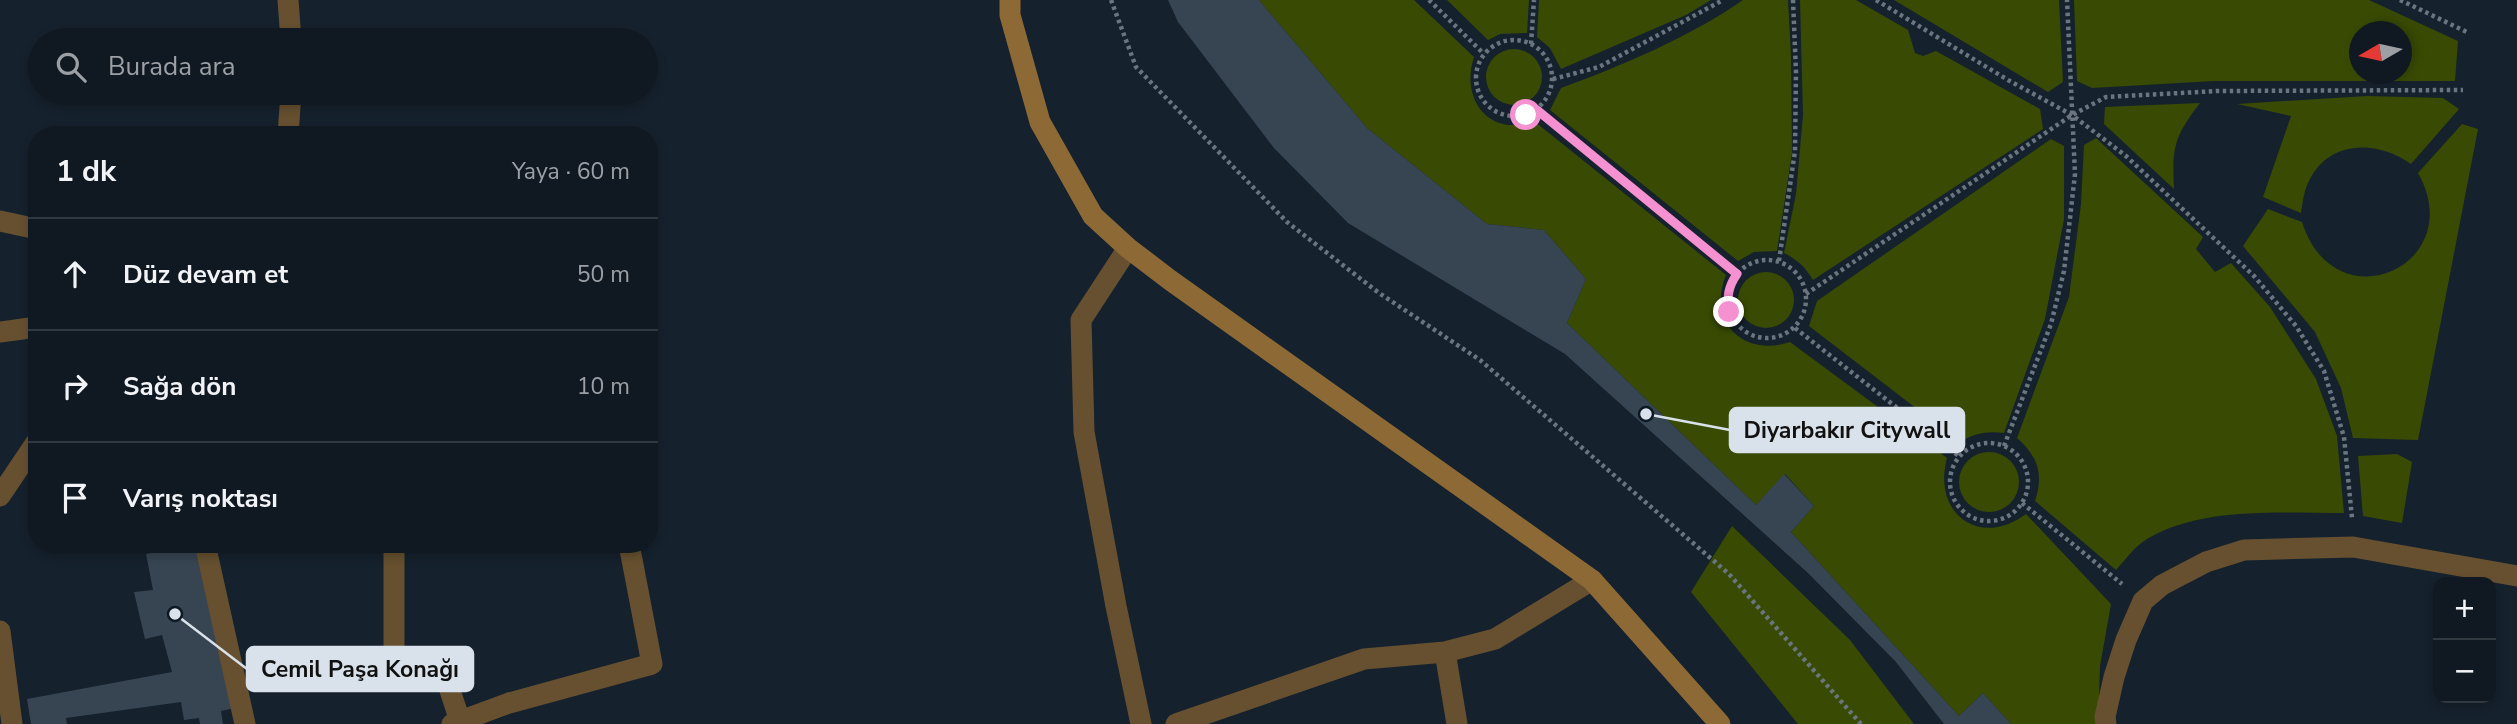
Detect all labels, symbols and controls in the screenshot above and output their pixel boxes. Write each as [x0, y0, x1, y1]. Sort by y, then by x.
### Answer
north arrow [2349, 21, 2412, 84]
search box [28, 28, 658, 105]
icon: search [52, 48, 90, 86]
text: Burada ara [108, 49, 235, 84]
route start [1510, 99, 1541, 130]
text: 1 dk [56, 151, 116, 192]
text: Yaya · 60 m [512, 156, 630, 187]
icon: ahead [56, 255, 94, 293]
text: Düz devam et [123, 257, 288, 292]
text: 50 m [577, 259, 630, 290]
route end [1713, 296, 1744, 327]
icon: right [56, 367, 94, 405]
text: Sağa dön [123, 369, 236, 404]
text: 10 m [577, 371, 630, 402]
callout: Diyarbakır Citywall [1730, 408, 1964, 452]
text: Diyarbakır Citywall [1744, 415, 1951, 446]
icon: arrive [56, 479, 94, 517]
text: Varış noktası [123, 481, 278, 516]
map controls [2433, 577, 2496, 703]
button: + [2433, 577, 2496, 640]
button: − [2433, 640, 2496, 703]
callout: Cemil Paşa Konağı [247, 647, 473, 691]
text: Cemil Paşa Konağı [261, 654, 459, 685]

